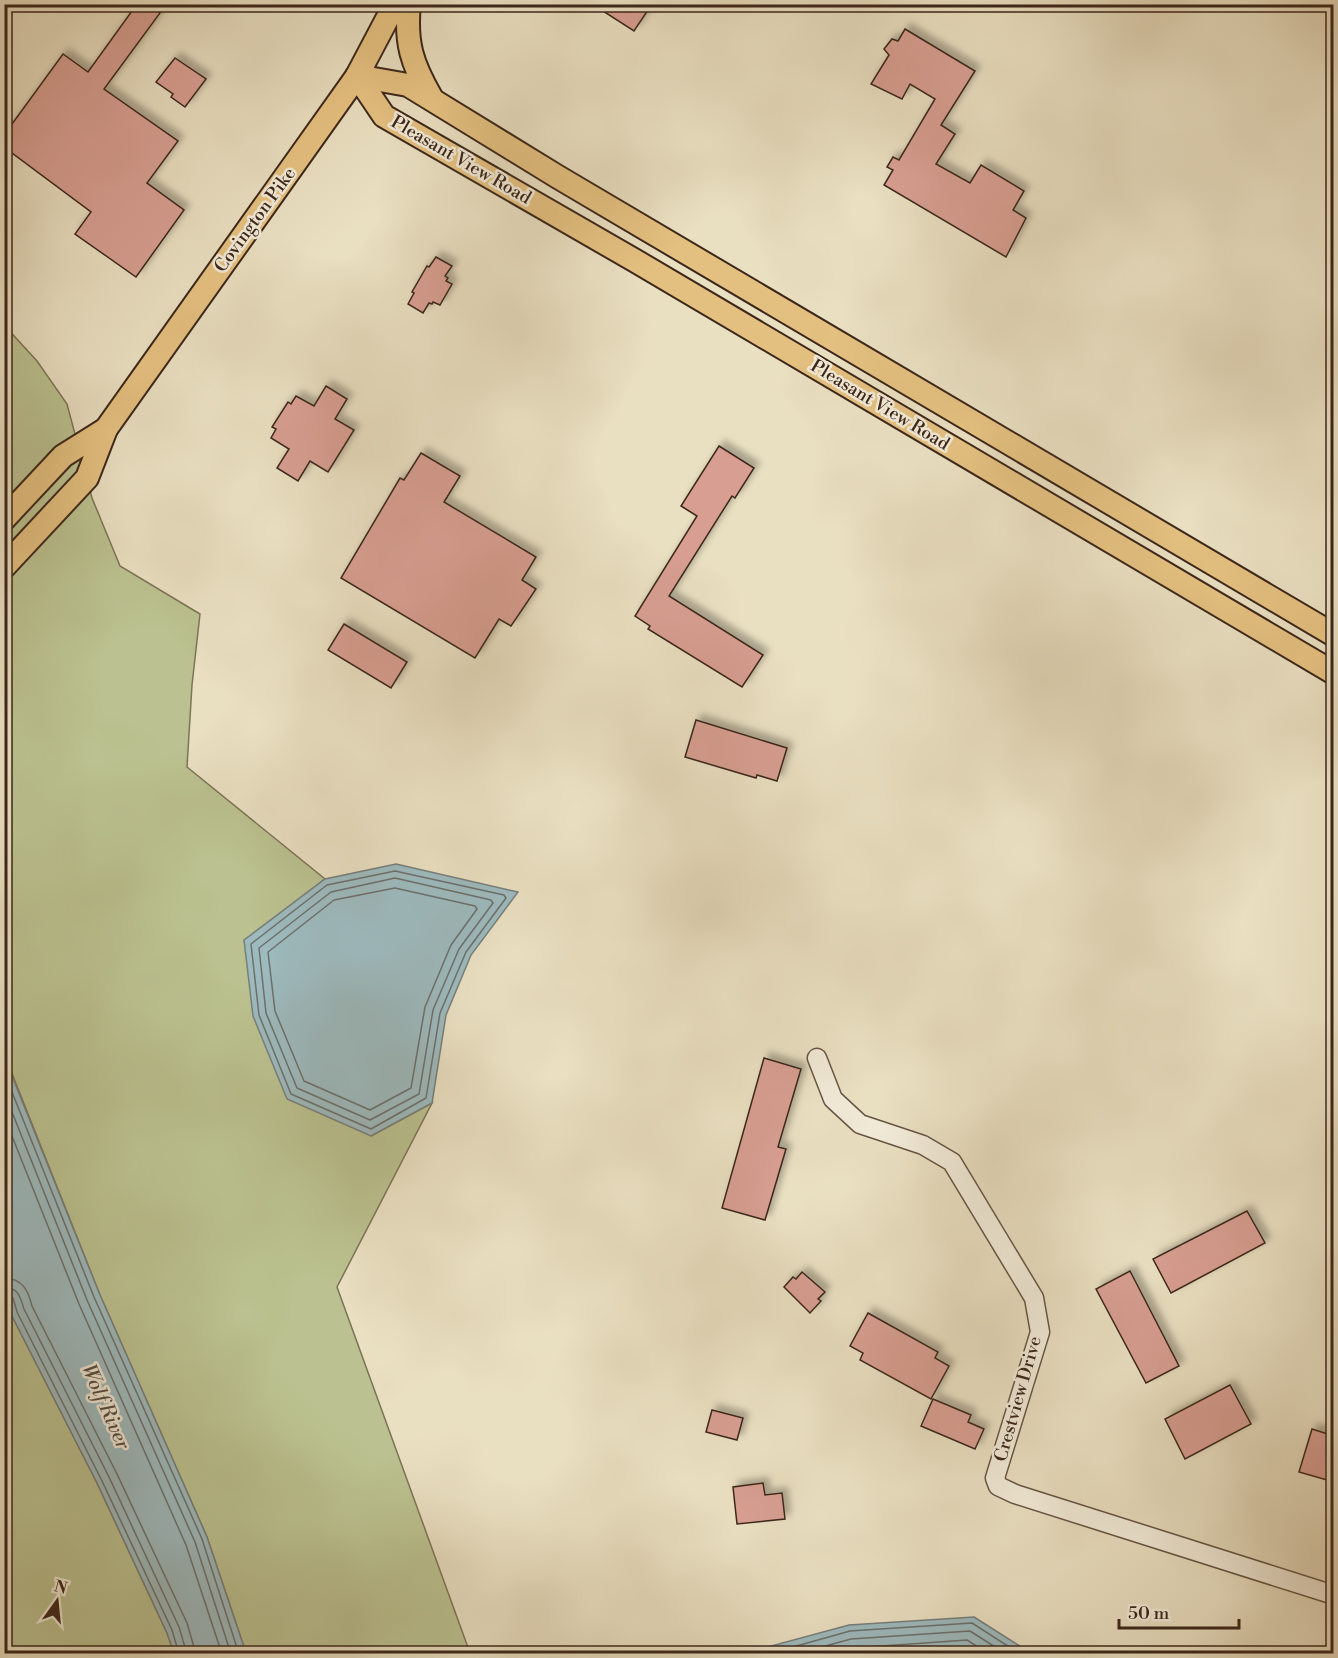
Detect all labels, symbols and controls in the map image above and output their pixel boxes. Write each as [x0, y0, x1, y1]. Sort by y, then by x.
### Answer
street label: Pleasant View Road [387, 110, 536, 210]
street label: Covington Pike [209, 163, 301, 277]
street label: Pleasant View Road [806, 354, 954, 456]
street label: Crestview Drive [989, 1334, 1047, 1464]
water label: Wolf River [75, 1360, 135, 1454]
north arrow [27, 1571, 87, 1631]
text: N [52, 1576, 70, 1599]
scale bar [1119, 1592, 1239, 1630]
text: 50 m [1128, 1602, 1170, 1625]

